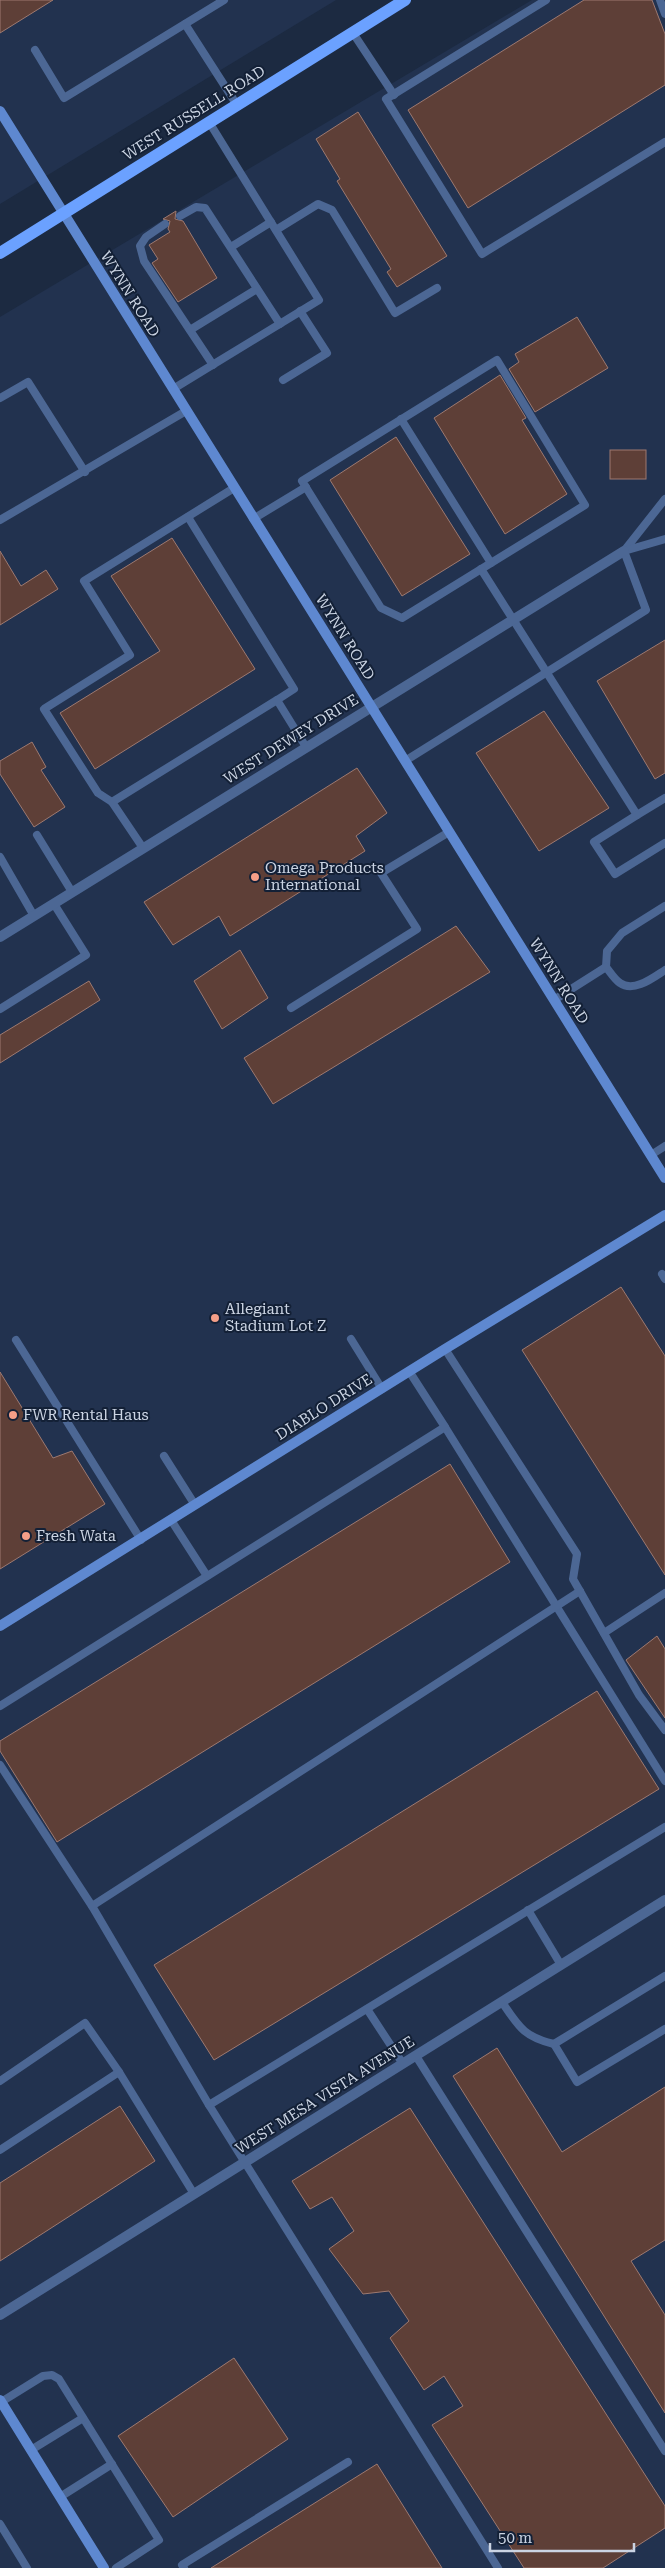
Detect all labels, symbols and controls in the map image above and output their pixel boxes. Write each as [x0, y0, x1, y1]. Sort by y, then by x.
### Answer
street label: WEST RUSSELL ROAD [120, 62, 268, 164]
street label: WYNN ROAD [97, 248, 163, 340]
street label: WYNN ROAD [312, 591, 378, 683]
street label: WEST DEWEY DRIVE [220, 690, 362, 788]
place label: Omega Products International [265, 859, 384, 894]
marker: Omega Products International [249, 871, 261, 883]
street label: WYNN ROAD [526, 935, 592, 1027]
place label: Allegiant Stadium Lot Z [225, 1300, 326, 1335]
marker: Allegiant Stadium Lot Z [209, 1312, 221, 1324]
street label: DIABLO DRIVE [272, 1370, 376, 1444]
place label: FWR Rental Haus [23, 1406, 149, 1424]
marker: FWR Rental Haus [7, 1409, 19, 1421]
place label: Fresh Wata [36, 1527, 116, 1545]
marker: Fresh Wata [20, 1530, 32, 1542]
street label: WEST MESA VISTA AVENUE [232, 2032, 418, 2158]
scale bar [490, 2520, 634, 2552]
text: 50 m [498, 2529, 533, 2547]

